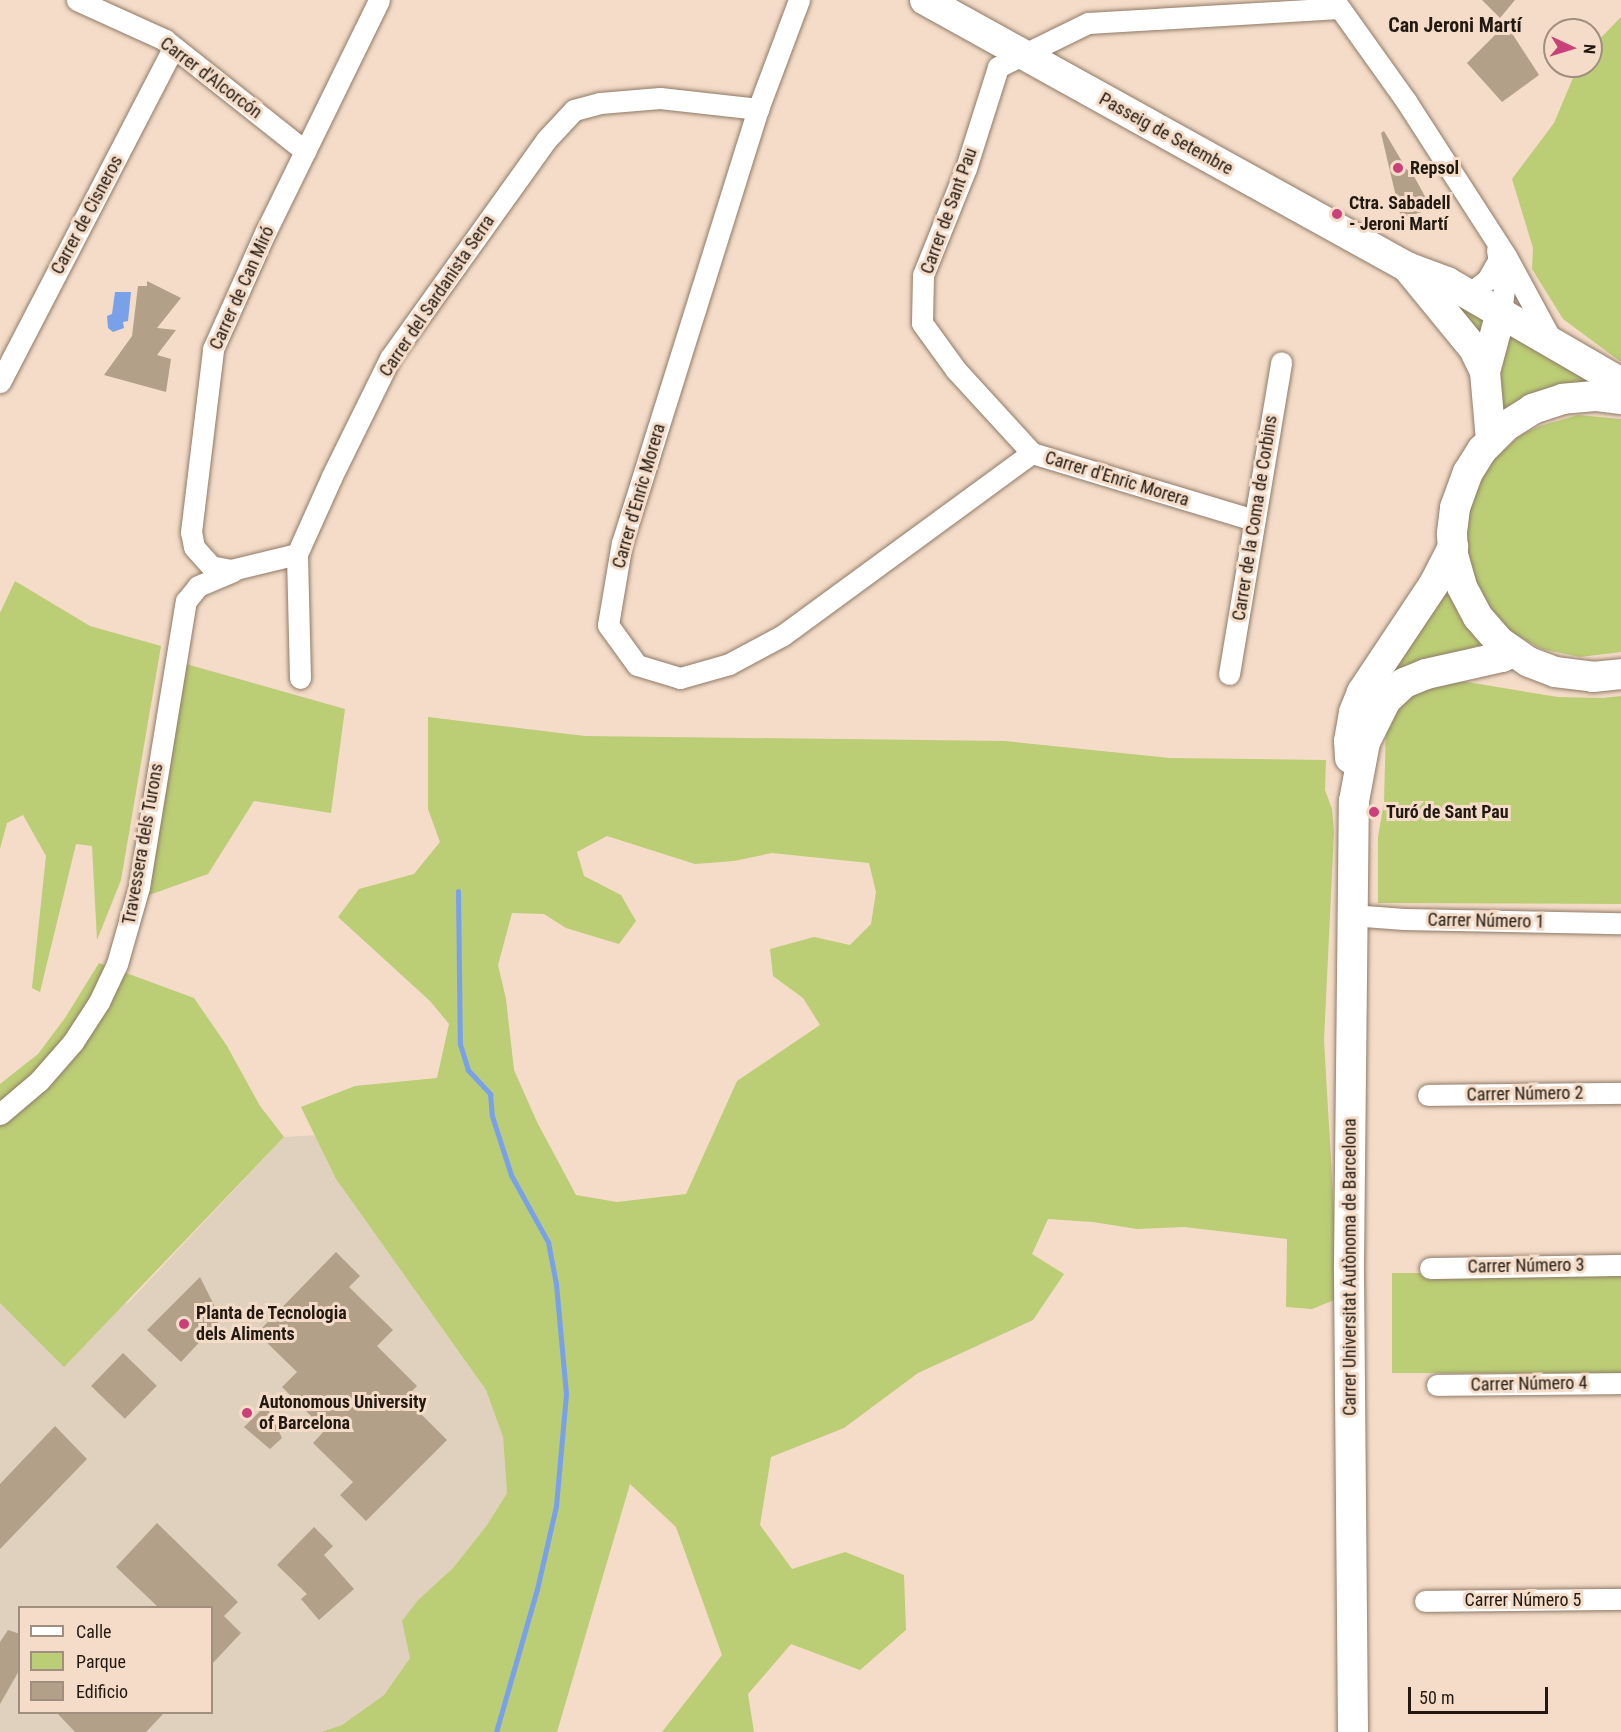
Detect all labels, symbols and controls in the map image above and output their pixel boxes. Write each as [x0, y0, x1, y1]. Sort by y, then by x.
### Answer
district label: Can Jeroni Martí [1388, 13, 1522, 37]
north arrow [1543, 18, 1603, 78]
street label: Carrer d'Alcorcón [156, 33, 266, 123]
text: N [1580, 44, 1599, 55]
street label: Passeig de Setembre [1095, 88, 1237, 180]
street label: Carrer de Sant Pau [916, 145, 982, 277]
street label: Carrer de Cisneros [47, 152, 127, 278]
place label: Repsol [1410, 157, 1459, 179]
marker: Repsol [1391, 161, 1405, 175]
place label: Ctra. Sabadell - Jeroni Martí [1349, 193, 1451, 236]
marker: Ctra. Sabadell - Jeroni Martí [1330, 207, 1344, 221]
street label: Carrer del Sardanista Serra [375, 211, 499, 381]
street label: Carrer de Can Miró [205, 223, 279, 353]
street label: Carrer de la Coma de Corbins [1228, 414, 1282, 622]
street label: Carrer d'Enric Morera [608, 421, 670, 571]
street label: Carrer d'Enric Morera [1042, 447, 1192, 511]
street label: Travessera dels Turons [118, 762, 168, 926]
place label: Turó de Sant Pau [1386, 801, 1509, 823]
marker: Turó de Sant Pau [1367, 805, 1381, 819]
street label: Carrer Número 1 [1427, 909, 1545, 933]
street label: Carrer Número 2 [1466, 1082, 1584, 1106]
street label: Carrer Universitat Autònoma de Barcelona [1339, 1118, 1361, 1416]
street label: Carrer Número 3 [1467, 1254, 1585, 1278]
place label: Planta de Tecnologia dels Aliments [196, 1303, 347, 1346]
marker: Planta de Tecnologia dels Aliments [177, 1317, 191, 1331]
street label: Carrer Número 4 [1470, 1372, 1588, 1396]
place label: Autonomous University of Barcelona [259, 1392, 426, 1434]
marker: Autonomous University of Barcelona [240, 1406, 254, 1420]
street label: Carrer Número 5 [1465, 1589, 1581, 1611]
legend [18, 1606, 213, 1714]
text: Calle [76, 1621, 112, 1642]
text: Parque [76, 1651, 126, 1672]
scale bar [1411, 1675, 1550, 1713]
text: Edificio [76, 1681, 128, 1702]
text: 50 m [1419, 1687, 1454, 1708]

